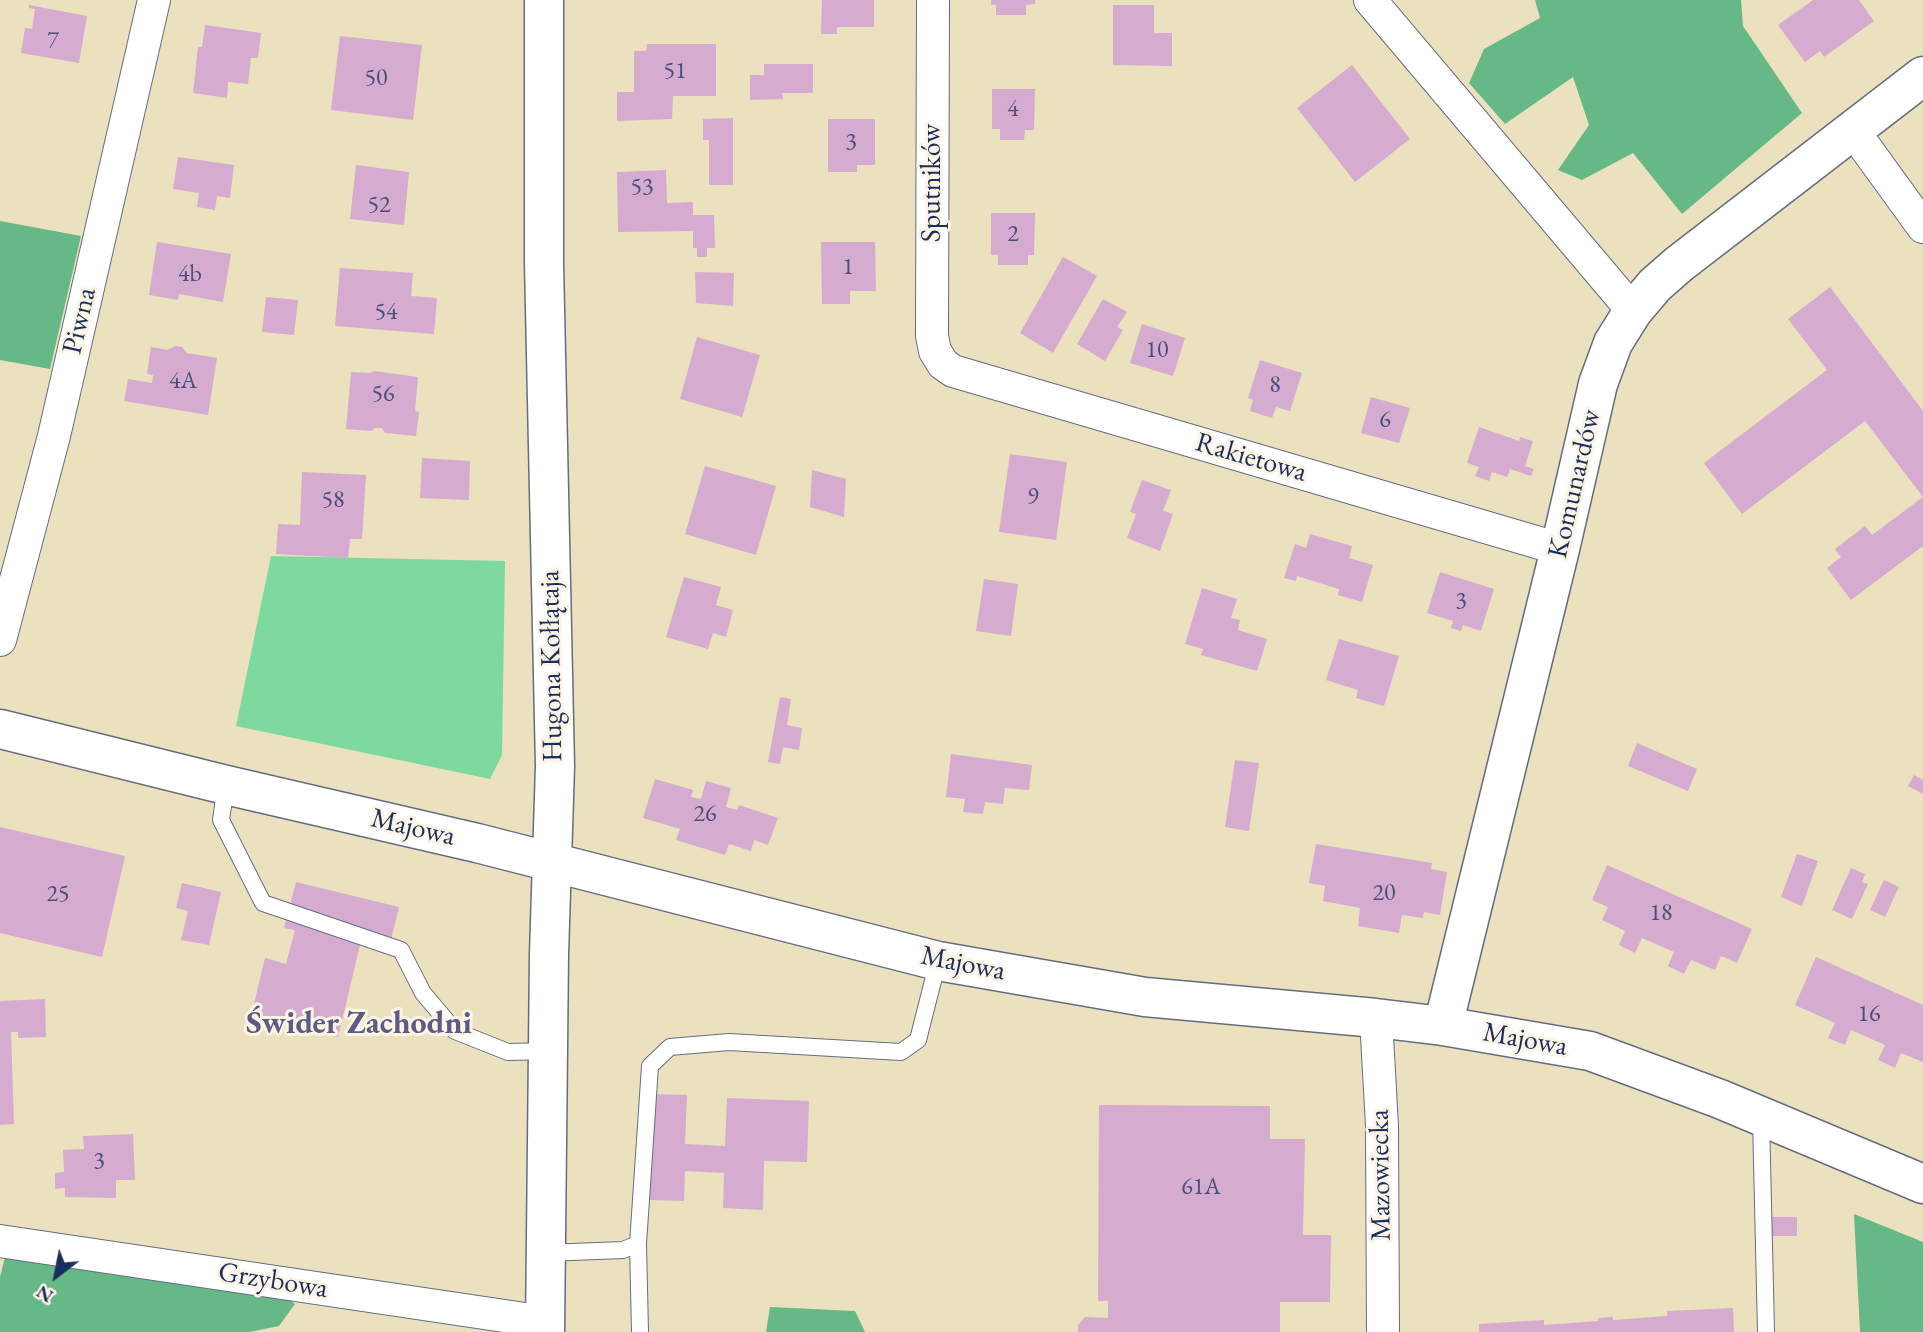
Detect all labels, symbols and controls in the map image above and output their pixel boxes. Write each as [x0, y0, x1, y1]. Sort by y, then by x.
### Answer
house number: 7 [47, 27, 59, 55]
house number: 51 [663, 57, 687, 85]
house number: 50 [364, 64, 388, 92]
house number: 4 [1007, 95, 1019, 123]
street label: Sputników [915, 124, 949, 242]
house number: 3 [845, 128, 857, 156]
house number: 53 [630, 173, 654, 201]
house number: 52 [367, 191, 391, 219]
house number: 2 [1007, 220, 1019, 248]
house number: 1 [842, 253, 854, 281]
house number: 4b [178, 260, 202, 288]
street label: Piwna [56, 284, 104, 358]
house number: 54 [374, 298, 398, 326]
house number: 10 [1145, 336, 1169, 364]
house number: 4A [169, 367, 197, 395]
house number: 8 [1269, 371, 1281, 399]
house number: 56 [371, 380, 395, 408]
house number: 6 [1379, 406, 1391, 434]
street label: Komunardów [1542, 406, 1608, 562]
street label: Rakietowa [1191, 426, 1311, 490]
house number: 9 [1027, 483, 1039, 511]
house number: 58 [321, 486, 345, 514]
street label: Hugona Kołłątaja [534, 570, 570, 762]
house number: 3 [1455, 587, 1467, 615]
house number: 26 [693, 800, 717, 828]
street label: Majowa [368, 802, 458, 854]
house number: 20 [1372, 879, 1396, 907]
house number: 25 [46, 880, 70, 908]
house number: 18 [1649, 899, 1673, 927]
street label: Majowa [918, 939, 1008, 989]
house number: 16 [1857, 1000, 1881, 1028]
district label: Świder Zachodni [246, 1005, 472, 1043]
street label: Majowa [1480, 1016, 1570, 1064]
street label: Mazowiecka [1363, 1109, 1399, 1241]
house number: 3 [93, 1147, 105, 1175]
house number: 61A [1181, 1173, 1221, 1201]
north arrow [21, 1241, 91, 1311]
street label: Grzybowa [216, 1256, 330, 1306]
text: N [31, 1280, 58, 1309]

